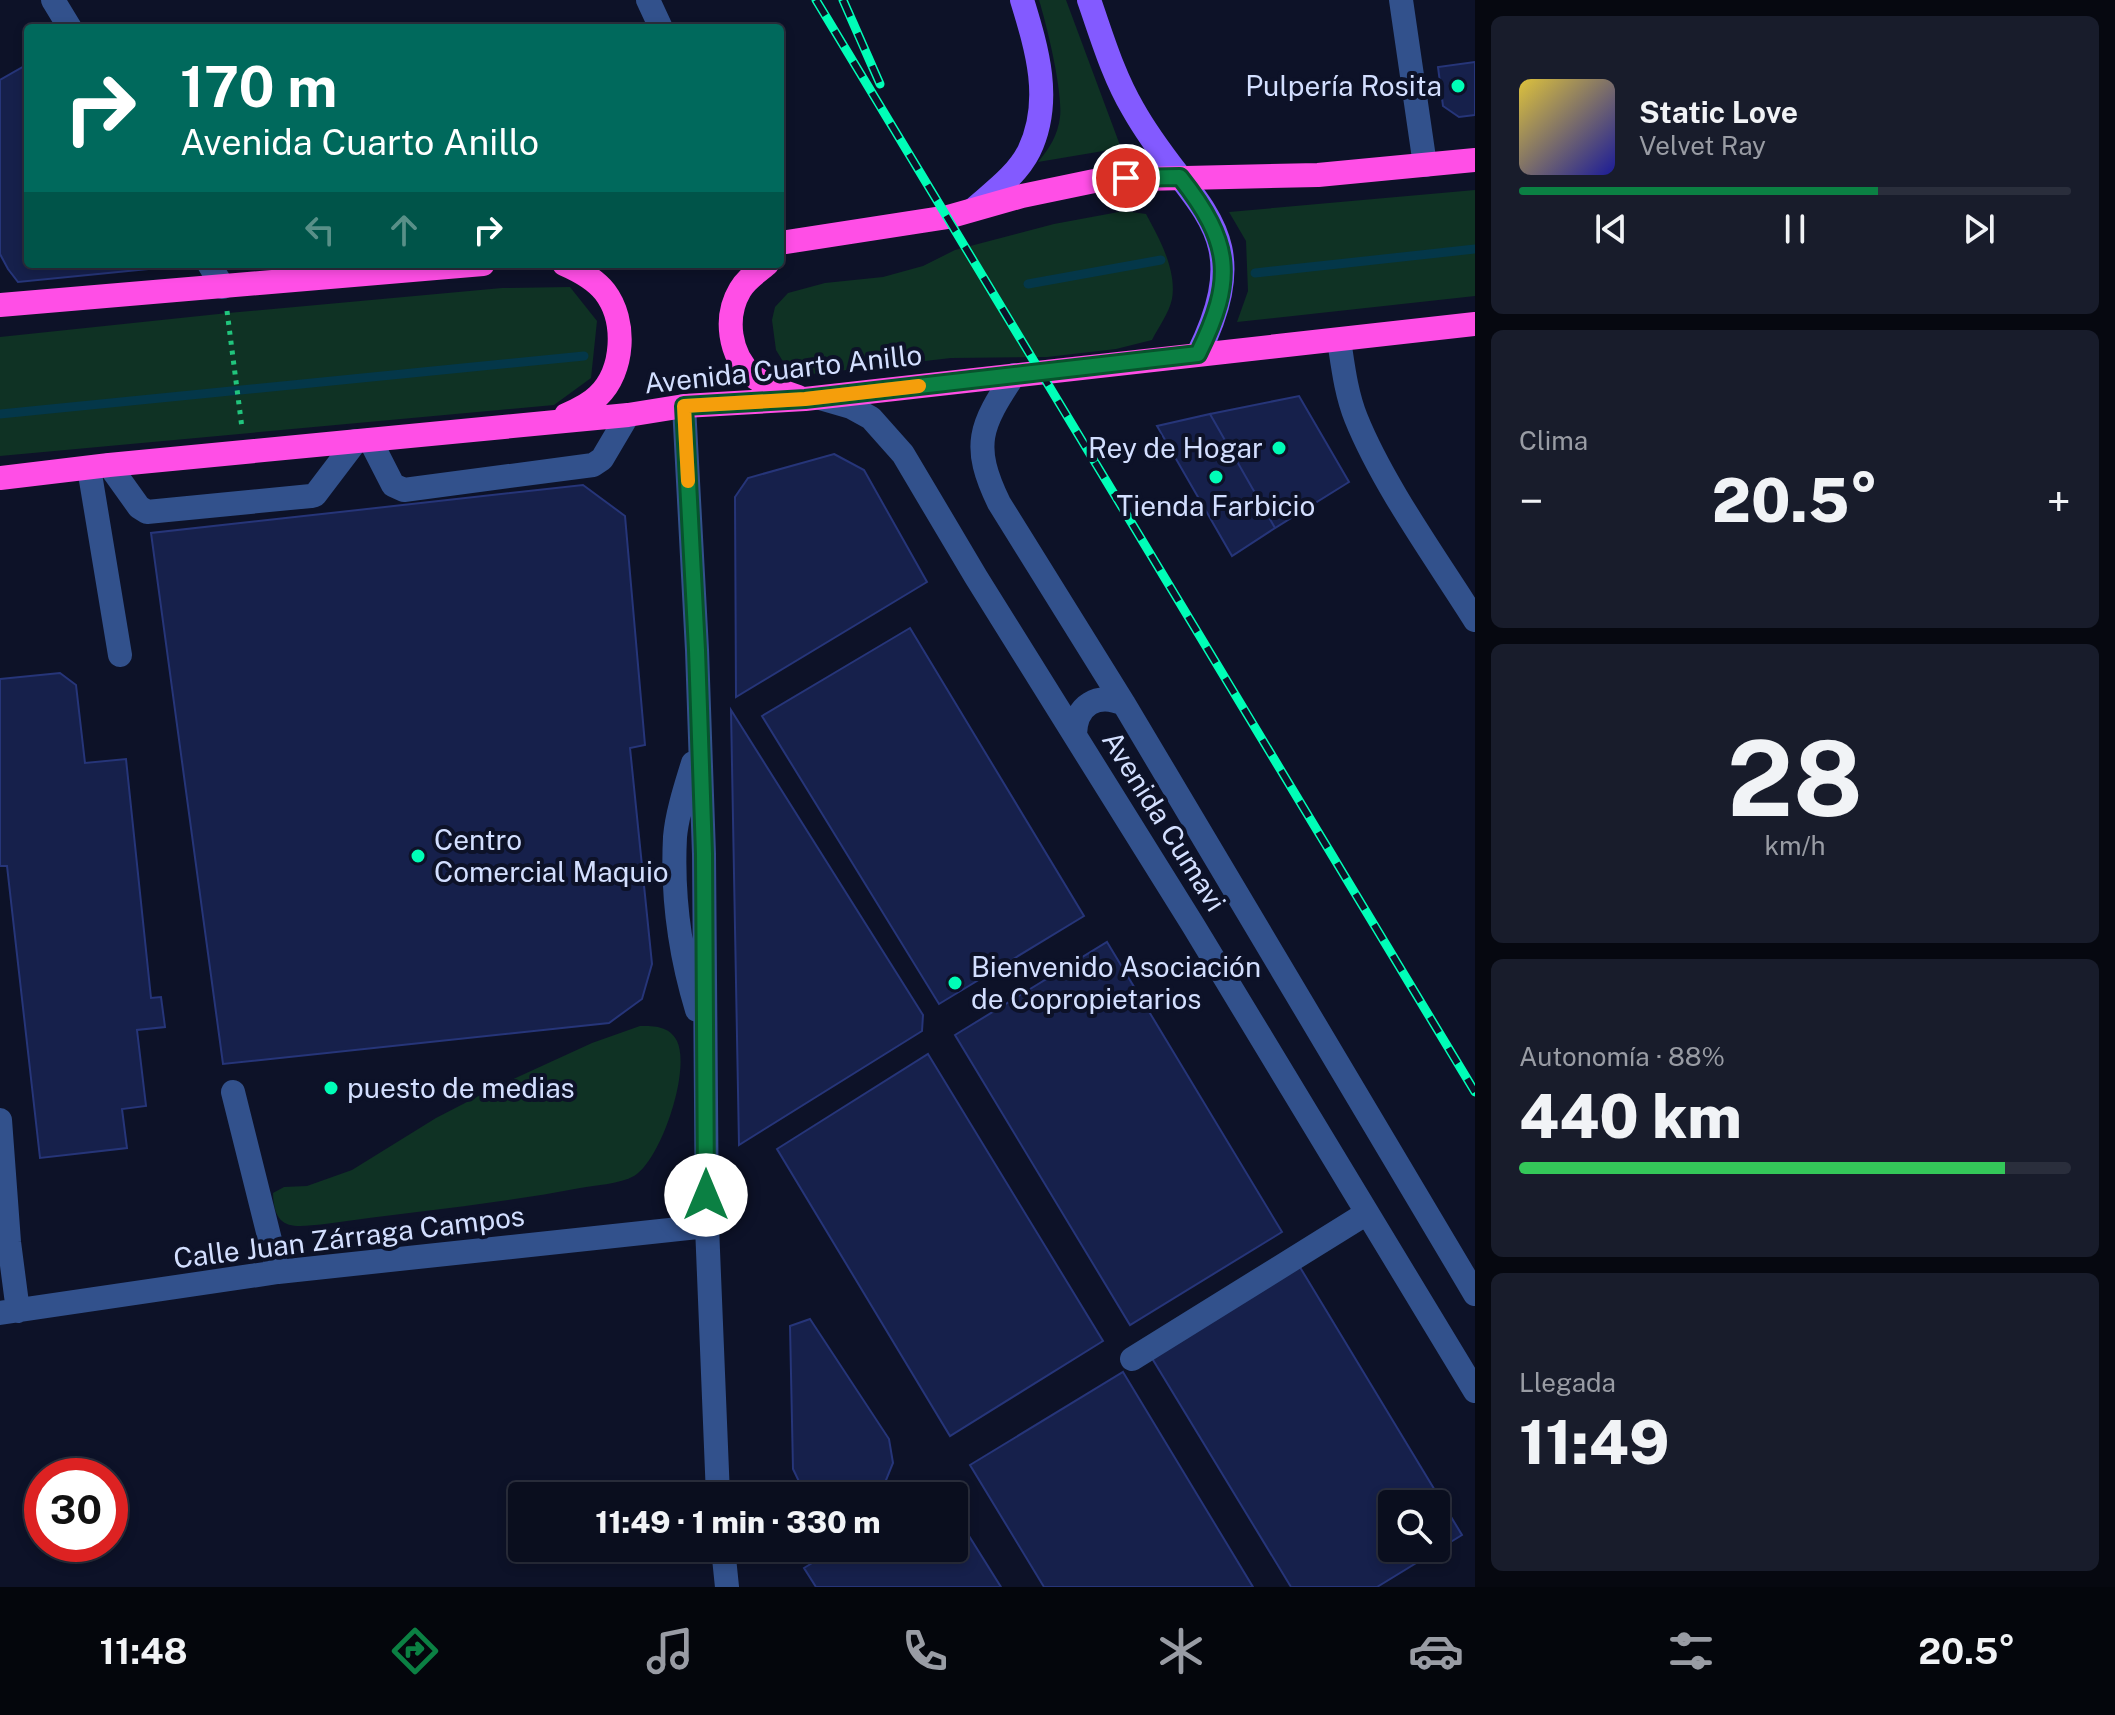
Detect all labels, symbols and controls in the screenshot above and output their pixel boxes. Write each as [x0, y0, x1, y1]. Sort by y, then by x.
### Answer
text: 170 m [180, 54, 337, 120]
icon: right [48, 56, 152, 160]
place label: Pulpería Rosita [1245, 69, 1442, 102]
marker: Pulpería Rosita [1449, 77, 1467, 95]
text: Static Love [1639, 94, 1798, 130]
text: Avenida Cuarto Anillo [180, 121, 539, 163]
text: Velvet Ray [1639, 130, 1766, 161]
pin [1092, 144, 1160, 212]
icon: arrive [1104, 156, 1148, 200]
icon: previous [1589, 207, 1633, 251]
icon: pause [1773, 207, 1817, 251]
icon: next [1957, 207, 2001, 251]
icon: left [298, 208, 342, 252]
icon: ahead [382, 208, 426, 252]
icon: right [466, 208, 510, 252]
street label: Avenida Cuarto Anillo [642, 337, 924, 400]
text: Clima [1519, 425, 1588, 456]
place label: Rey de Hogar [1088, 431, 1263, 464]
marker: Rey de Hogar [1270, 439, 1288, 457]
text: 20.5° [1712, 465, 1878, 536]
marker: Tienda Farbicio [1207, 468, 1225, 486]
text: − [1519, 475, 1543, 527]
text: + [2047, 475, 2071, 527]
place label: Tienda Farbicio [1117, 489, 1315, 522]
text: 28 [1727, 717, 1863, 839]
street label: Avenida Cumavi [1096, 725, 1233, 917]
place label: Centro Comercial Maquio [434, 823, 669, 888]
text: km/h [1764, 830, 1826, 861]
marker: Centro Comercial Maquio [409, 847, 427, 865]
place label: Bienvenido Asociación de Copropietarios [971, 950, 1261, 1015]
marker: Bienvenido Asociación de Copropietarios [946, 974, 964, 992]
text: Autonomía · 88% [1519, 1041, 1725, 1072]
place label: puesto de medias [347, 1071, 575, 1104]
marker: puesto de medias [322, 1079, 340, 1097]
text: 440 km [1519, 1081, 1742, 1152]
position arrow [664, 1153, 748, 1237]
street label: Calle Juan Zárraga Campos [172, 1199, 526, 1274]
text: Llegada [1519, 1367, 1616, 1398]
text: 11:49 [1519, 1407, 1669, 1478]
speed limit sign: 30 [24, 1458, 128, 1562]
map controls [1378, 1490, 1450, 1562]
button: search [1378, 1490, 1450, 1562]
text: 11:49 · 1 min · 330 m [595, 1504, 881, 1540]
icon: directions [387, 1623, 443, 1679]
icon: music [642, 1623, 698, 1679]
icon: phone [897, 1623, 953, 1679]
icon: climate [1153, 1623, 1209, 1679]
icon: car [1408, 1623, 1464, 1679]
icon: filters [1663, 1623, 1719, 1679]
text: 11:48 [100, 1630, 188, 1672]
text: 20.5° [1918, 1630, 2015, 1672]

